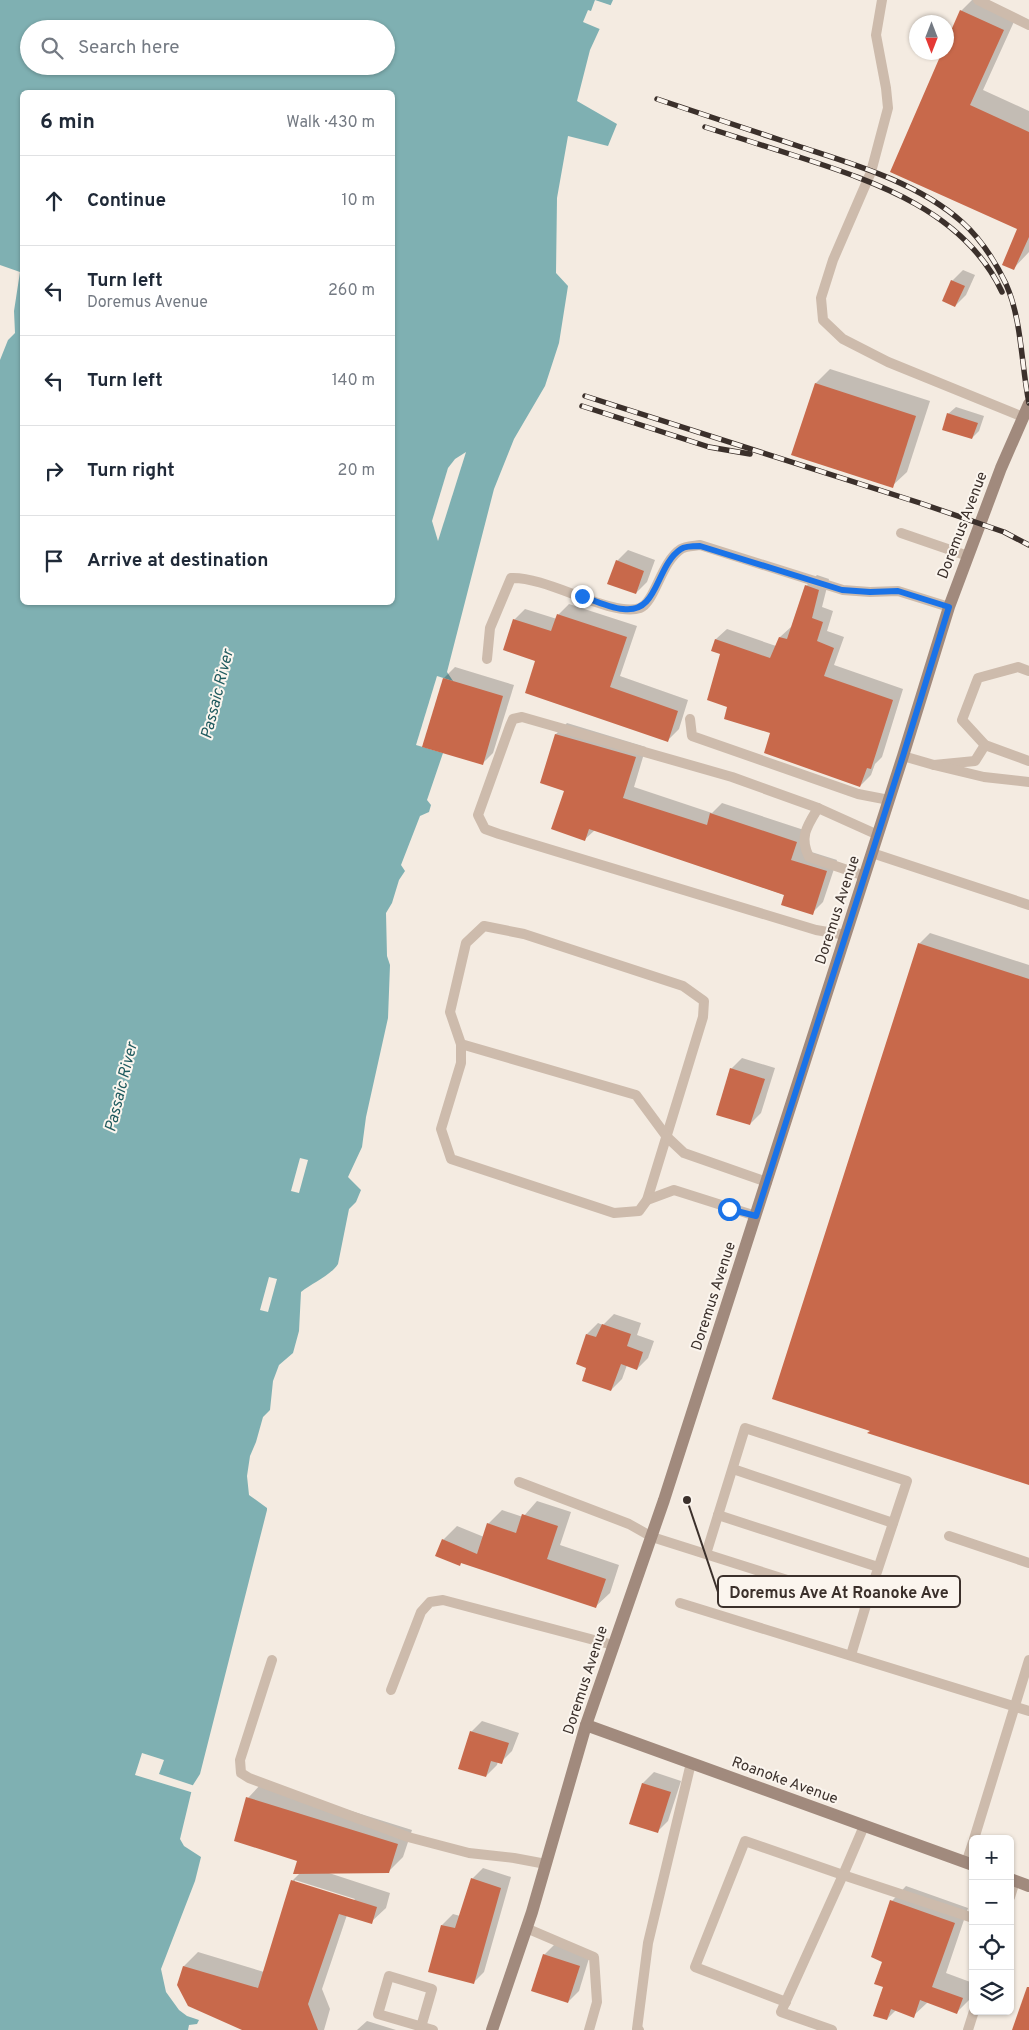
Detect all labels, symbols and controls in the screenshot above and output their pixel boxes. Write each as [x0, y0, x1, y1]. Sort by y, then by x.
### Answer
north arrow [909, 15, 954, 60]
search box [20, 20, 395, 75]
icon: search [38, 34, 66, 62]
text: Search here [78, 36, 180, 60]
text: 6 min [40, 109, 95, 136]
text: Walk · 430 m [286, 113, 375, 133]
icon: ahead [40, 187, 68, 215]
text: Continue [87, 189, 166, 213]
text: 10 m [341, 191, 375, 211]
text: Turn left [87, 269, 163, 293]
icon: left [40, 277, 68, 305]
text: 260 m [328, 281, 375, 301]
text: Doremus Avenue [87, 293, 208, 313]
icon: left [40, 367, 68, 395]
text: Turn left [87, 369, 163, 393]
text: 140 m [332, 371, 375, 391]
icon: right [40, 457, 68, 485]
text: Turn right [87, 459, 175, 483]
text: 20 m [338, 461, 375, 481]
street label: Doremus Avenue [934, 469, 993, 582]
icon: arrive [40, 547, 68, 575]
text: Arrive at destination [87, 549, 268, 573]
route end [571, 585, 594, 608]
water label: Passaic River [197, 646, 239, 741]
street label: Doremus Avenue [812, 854, 865, 967]
water label: Passaic River [101, 1039, 143, 1134]
route start [718, 1198, 741, 1221]
street label: Doremus Avenue [688, 1240, 741, 1353]
callout: Doremus Ave At Roanoke Ave [718, 1576, 960, 1607]
text: Doremus Ave At Roanoke Ave [729, 1584, 949, 1604]
street label: Doremus Avenue [560, 1624, 613, 1737]
street label: Roanoke Avenue [729, 1753, 840, 1809]
map controls [969, 1835, 1014, 2015]
button: + [969, 1835, 1014, 1880]
button: − [969, 1880, 1014, 1925]
button: locate [969, 1925, 1014, 1970]
button: layers [969, 1970, 1014, 2015]

